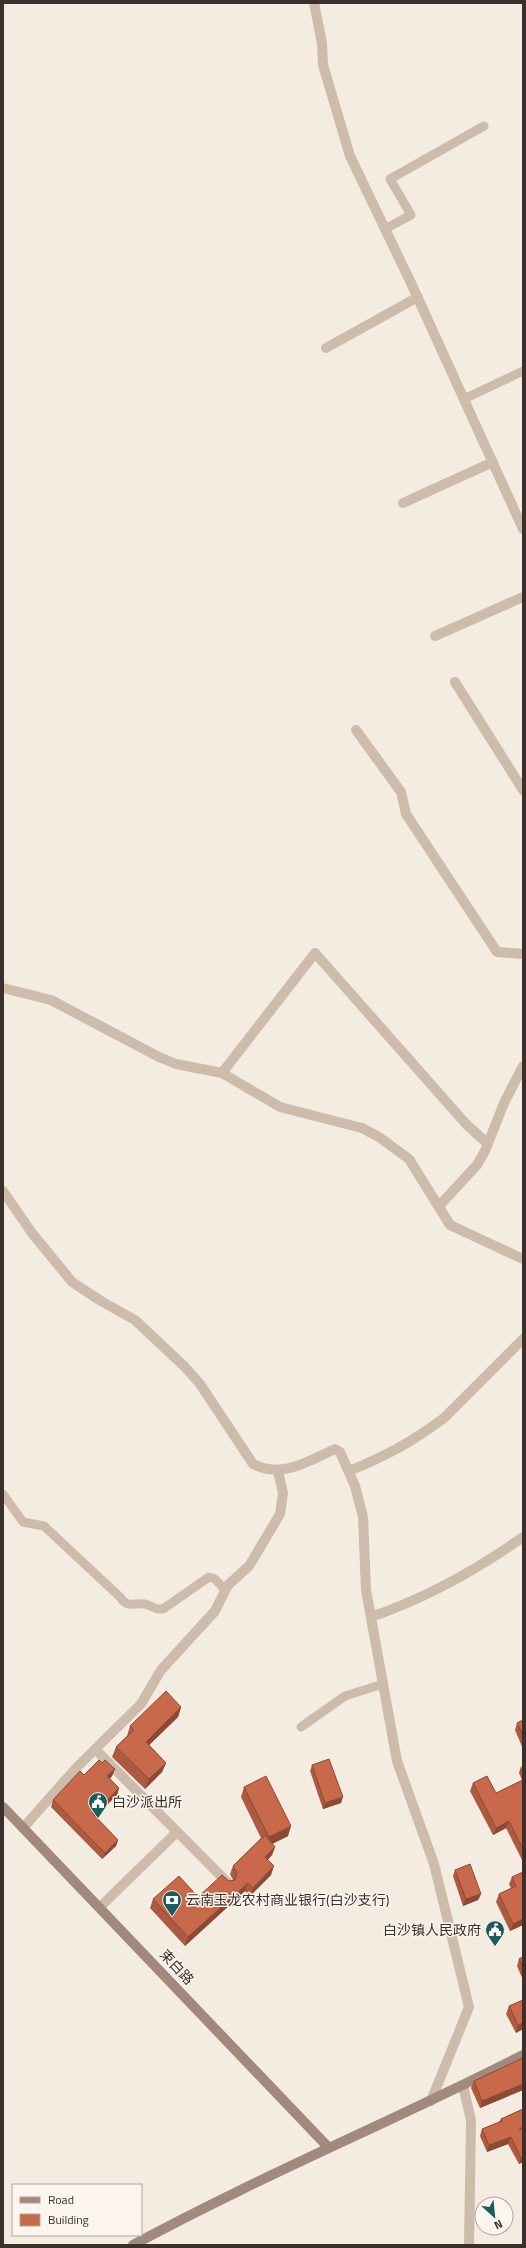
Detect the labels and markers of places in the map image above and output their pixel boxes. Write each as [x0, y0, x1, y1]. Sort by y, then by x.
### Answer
public building icon: 白沙派出所 [87, 1791, 109, 1819]
place label: 白沙派出所 [112, 1791, 182, 1812]
bank icon: 云南玉龙农村商业银行(白沙支行) [161, 1889, 183, 1917]
place label: 云南玉龙农村商业银行(白沙支行) [186, 1889, 389, 1910]
place label: 白沙镇人民政府 [383, 1919, 481, 1940]
public building icon: 白沙镇人民政府 [484, 1919, 506, 1947]

